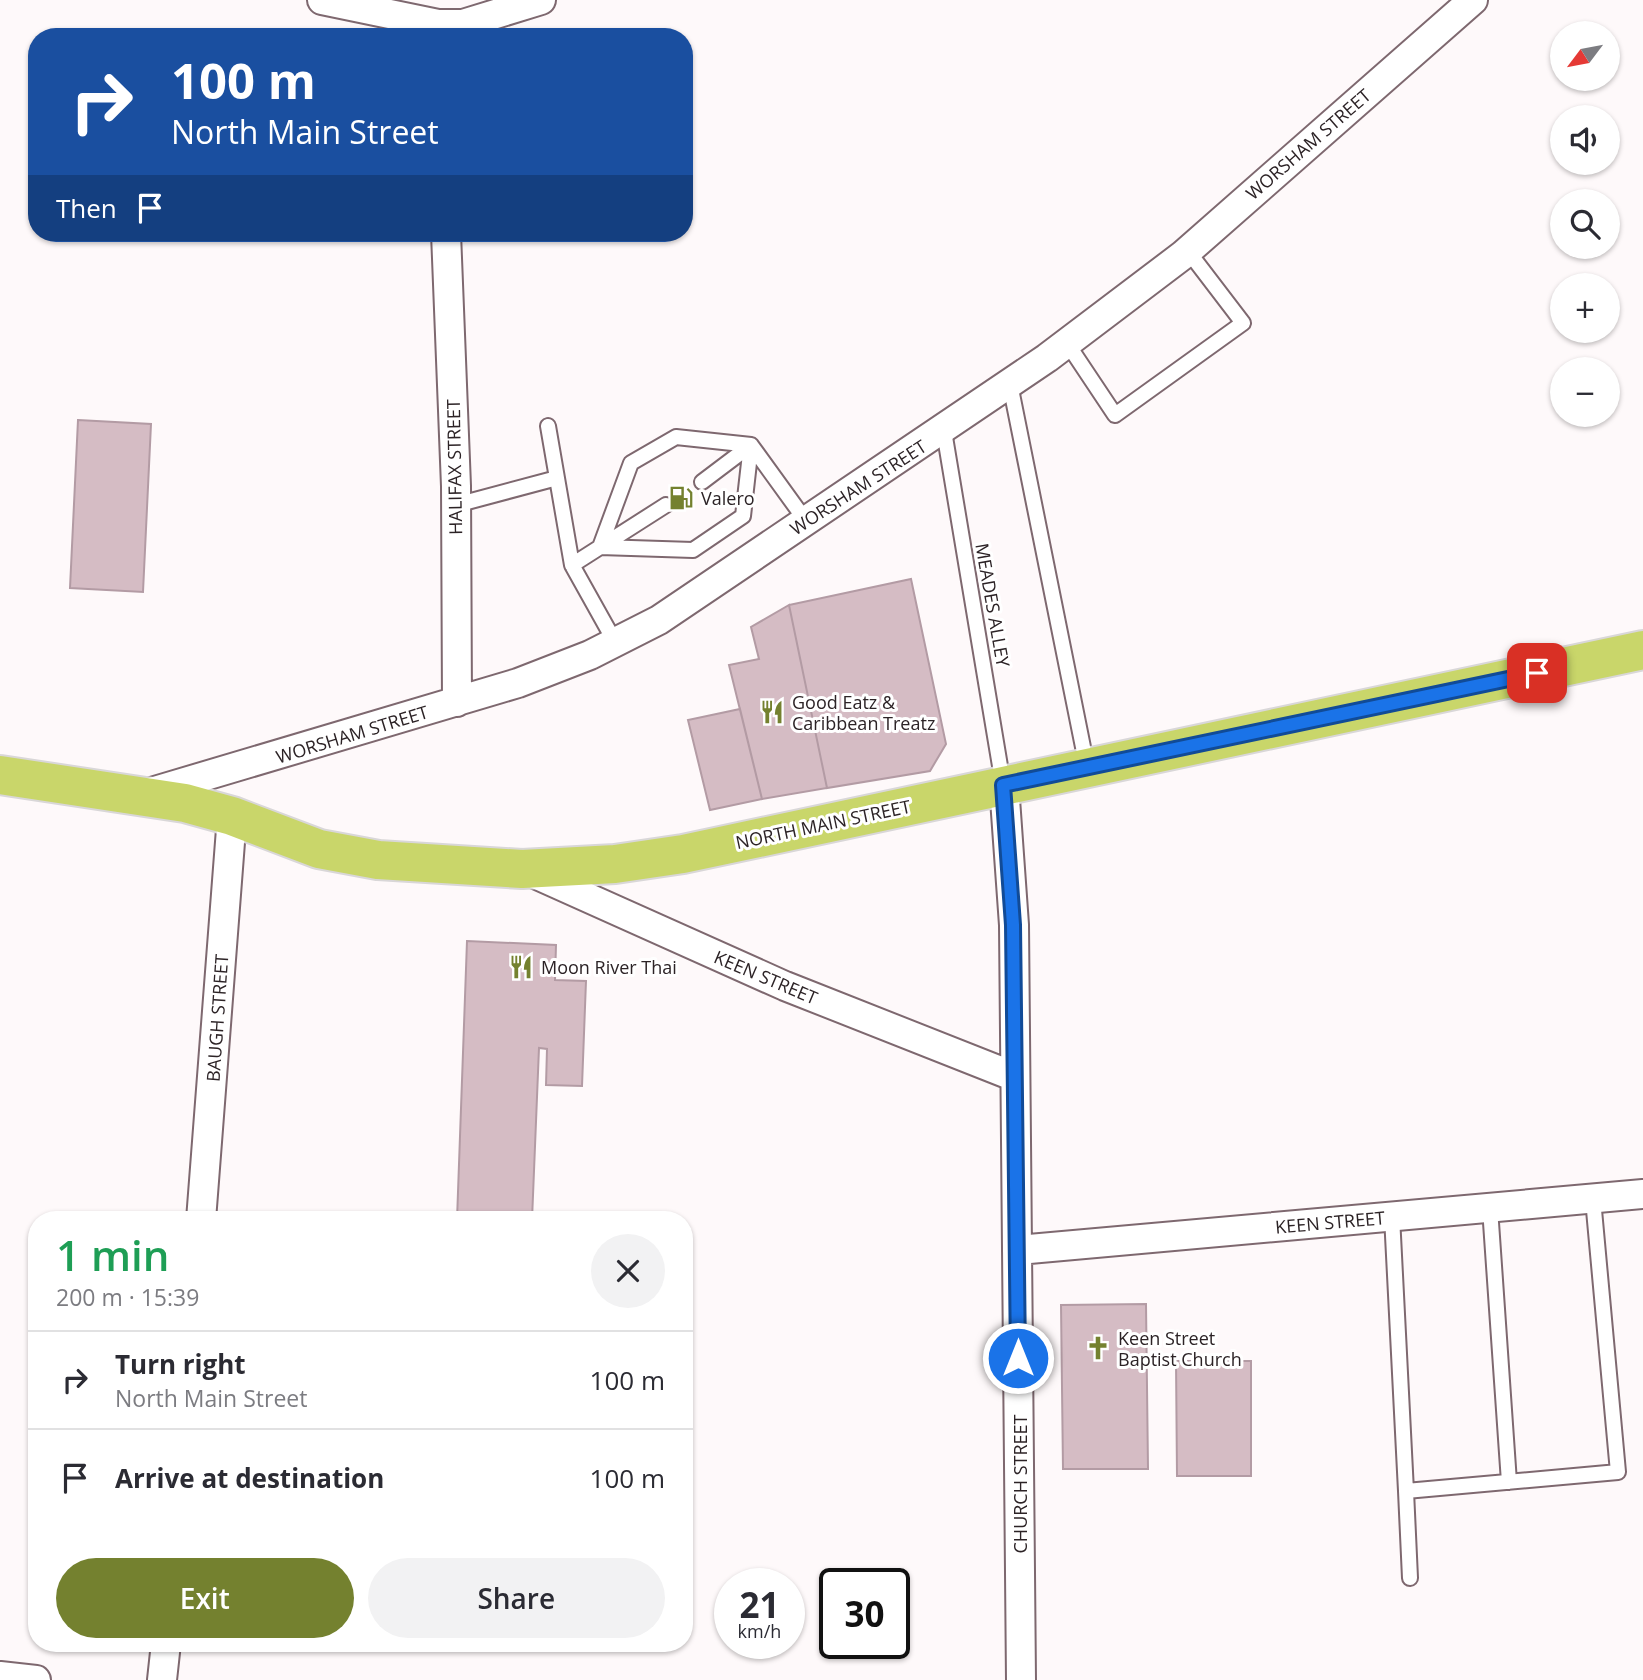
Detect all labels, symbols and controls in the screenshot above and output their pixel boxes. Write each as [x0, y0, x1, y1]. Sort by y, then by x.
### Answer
north arrow [1550, 21, 1620, 91]
map controls [1550, 21, 1620, 427]
text: 100 m [171, 47, 316, 113]
icon: right [56, 56, 147, 147]
street label: WORSHAM STREET [1241, 83, 1376, 205]
button: sound [1550, 105, 1620, 175]
text: North Main Street [171, 110, 439, 153]
icon: arrive [131, 189, 169, 227]
button: search [1550, 189, 1620, 259]
text: Then [56, 190, 117, 226]
button: + [1550, 273, 1620, 343]
button: − [1550, 357, 1620, 427]
street label: HALIFAX STREET [441, 399, 467, 535]
street label: WORSHAM STREET [785, 434, 931, 540]
fuel station icon: Valero [667, 484, 695, 512]
place label: Valero [701, 486, 755, 510]
street label: MEADES ALLEY [970, 541, 1016, 670]
pin [1507, 643, 1567, 703]
icon: arrive [1518, 654, 1556, 692]
place label: Good Eatz & Caribbean Treatz [792, 690, 935, 735]
restaurant icon: Good Eatz & Caribbean Treatz [758, 698, 786, 726]
street label: WORSHAM STREET [273, 699, 431, 769]
street label: NORTH MAIN STREET [733, 794, 913, 854]
street label: KEEN STREET [711, 944, 821, 1010]
street label: BAUGH STREET [201, 953, 233, 1083]
restaurant icon: Moon River Thai [507, 953, 535, 981]
place label: Moon River Thai [541, 955, 677, 979]
street label: KEEN STREET [1274, 1205, 1386, 1239]
text: 1 min [56, 1226, 169, 1283]
button: close [591, 1234, 665, 1308]
text: 200 m · 15:39 [56, 1281, 199, 1313]
position arrow [981, 1321, 1055, 1395]
place label: Keen Street Baptist Church [1118, 1326, 1242, 1371]
church icon: Keen Street Baptist Church [1084, 1334, 1112, 1362]
text: Turn right [115, 1346, 246, 1382]
icon: right [56, 1361, 94, 1399]
text: 100 m [590, 1362, 665, 1398]
text: North Main Street [115, 1382, 307, 1414]
street label: CHURCH STREET [1008, 1414, 1032, 1553]
icon: arrive [56, 1459, 94, 1497]
text: Arrive at destination [115, 1460, 384, 1496]
text: 100 m [590, 1460, 665, 1496]
button: Exit [56, 1558, 354, 1638]
button: Share [368, 1558, 665, 1638]
speed limit sign: 30 [819, 1568, 910, 1659]
text: 21 [739, 1581, 780, 1628]
text: km/h [738, 1619, 781, 1643]

